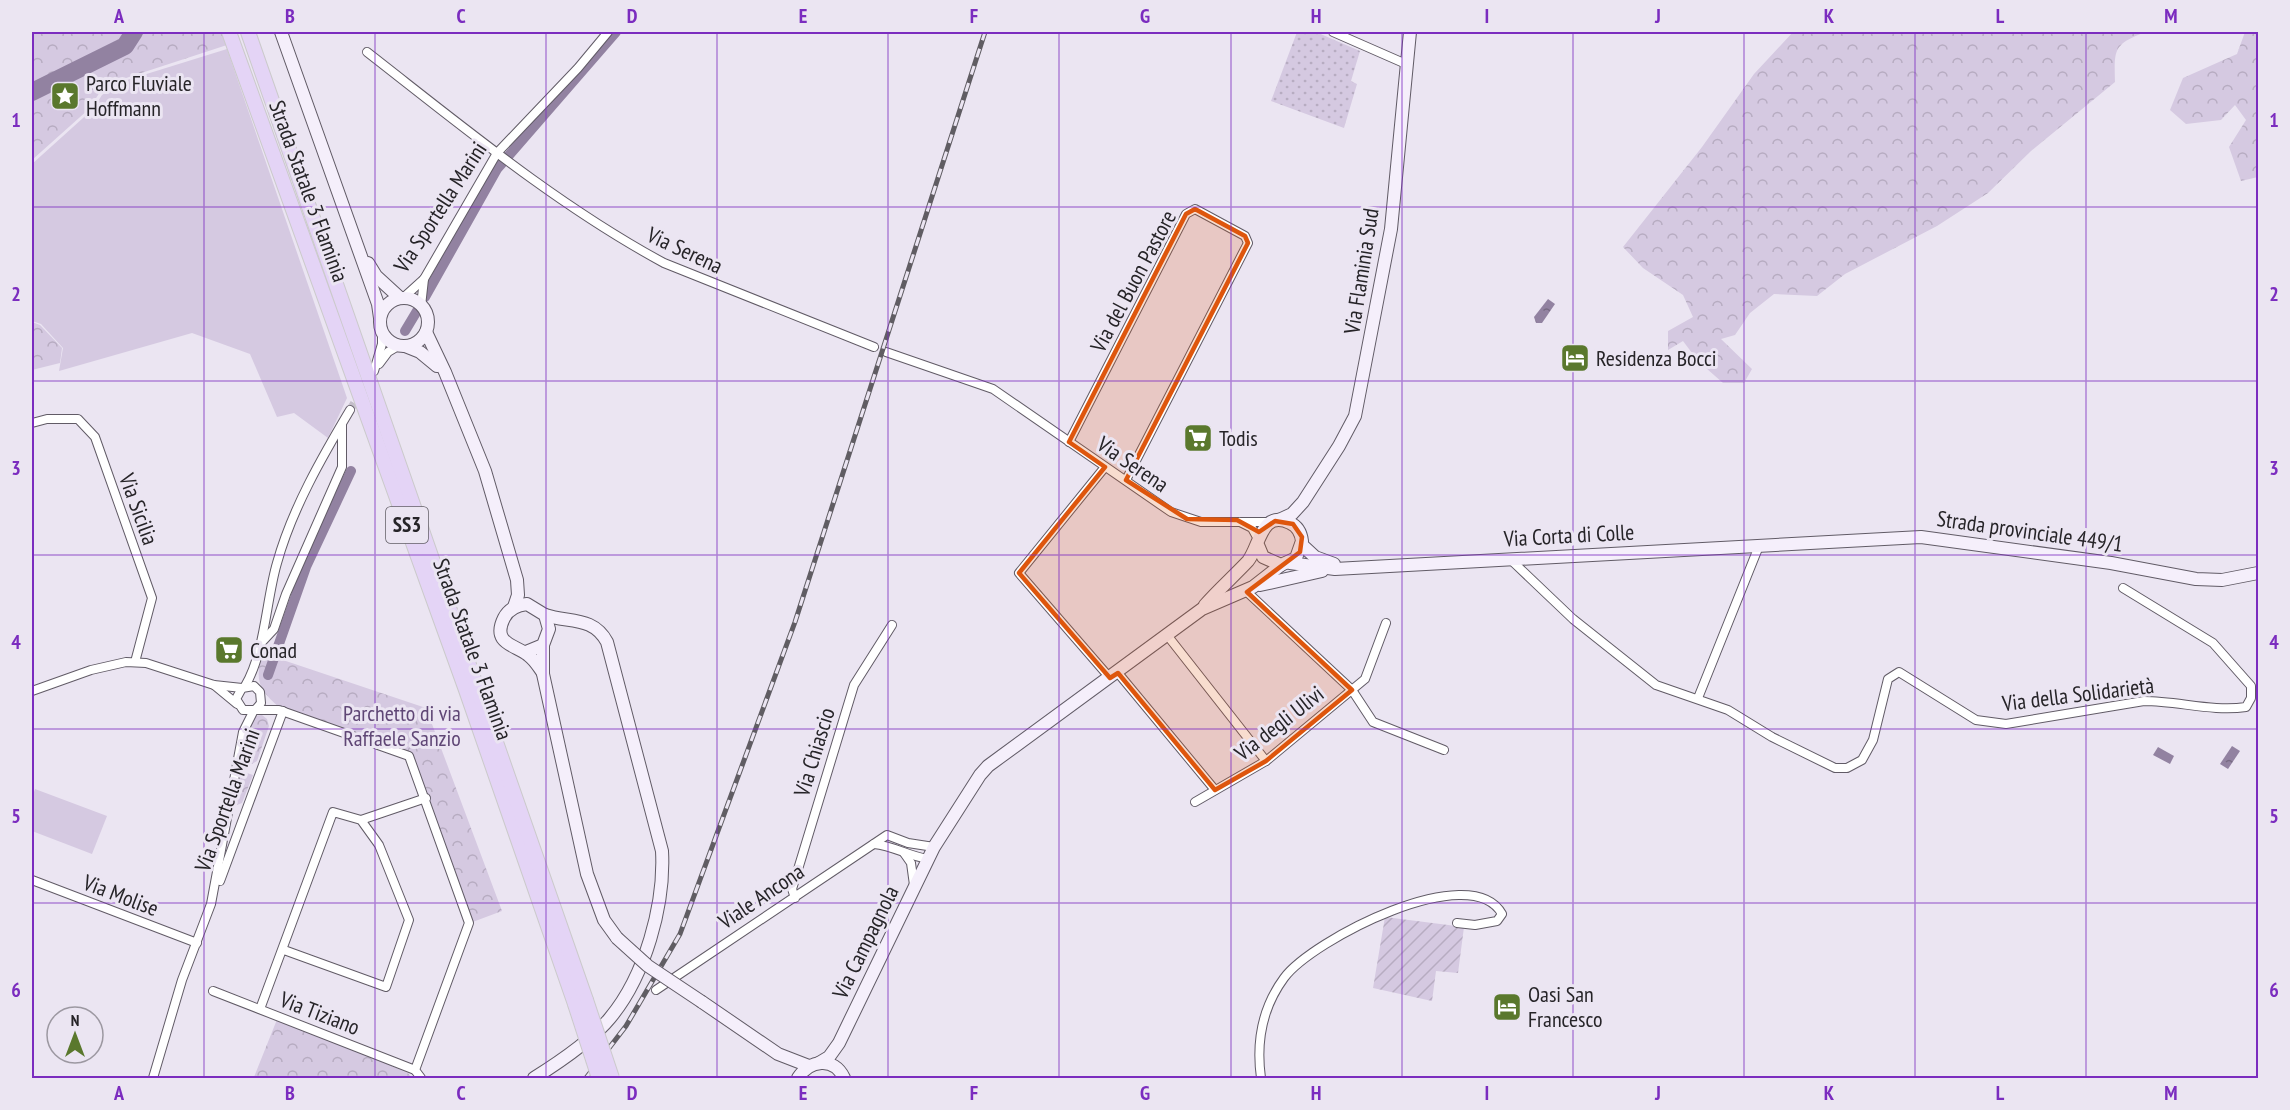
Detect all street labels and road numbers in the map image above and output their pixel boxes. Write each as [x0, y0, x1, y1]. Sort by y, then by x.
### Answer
street label: Strada Statale 3 Flaminia [263, 96, 355, 286]
street label: Via Sportella Marini [387, 136, 493, 278]
street label: Via del Buon Pastore [1083, 205, 1182, 358]
street label: Via Flaminia Sud [1337, 206, 1385, 337]
street label: Via Serena [642, 220, 727, 280]
street label: Via Serena [1091, 429, 1174, 498]
street label: Via Sicilia [113, 469, 165, 549]
street label: Strada provinciale 449/1 [1935, 504, 2125, 558]
road number: SS3 [386, 507, 428, 543]
street label: Via Corta di Colle [1502, 518, 1635, 552]
street label: Strada Statale 3 Flaminia [427, 554, 519, 744]
street label: Via della Solidarietà [2000, 671, 2155, 717]
street label: Via degli Ulivi [1228, 679, 1329, 767]
street label: Via Chiascio [787, 704, 841, 801]
street label: Via Sportella Marini [188, 725, 266, 876]
street label: Viale Ancona [712, 857, 809, 935]
street label: Via Molise [78, 868, 163, 922]
street label: Via Campagnola [825, 881, 904, 1004]
street label: Via Tiziano [275, 985, 364, 1041]

